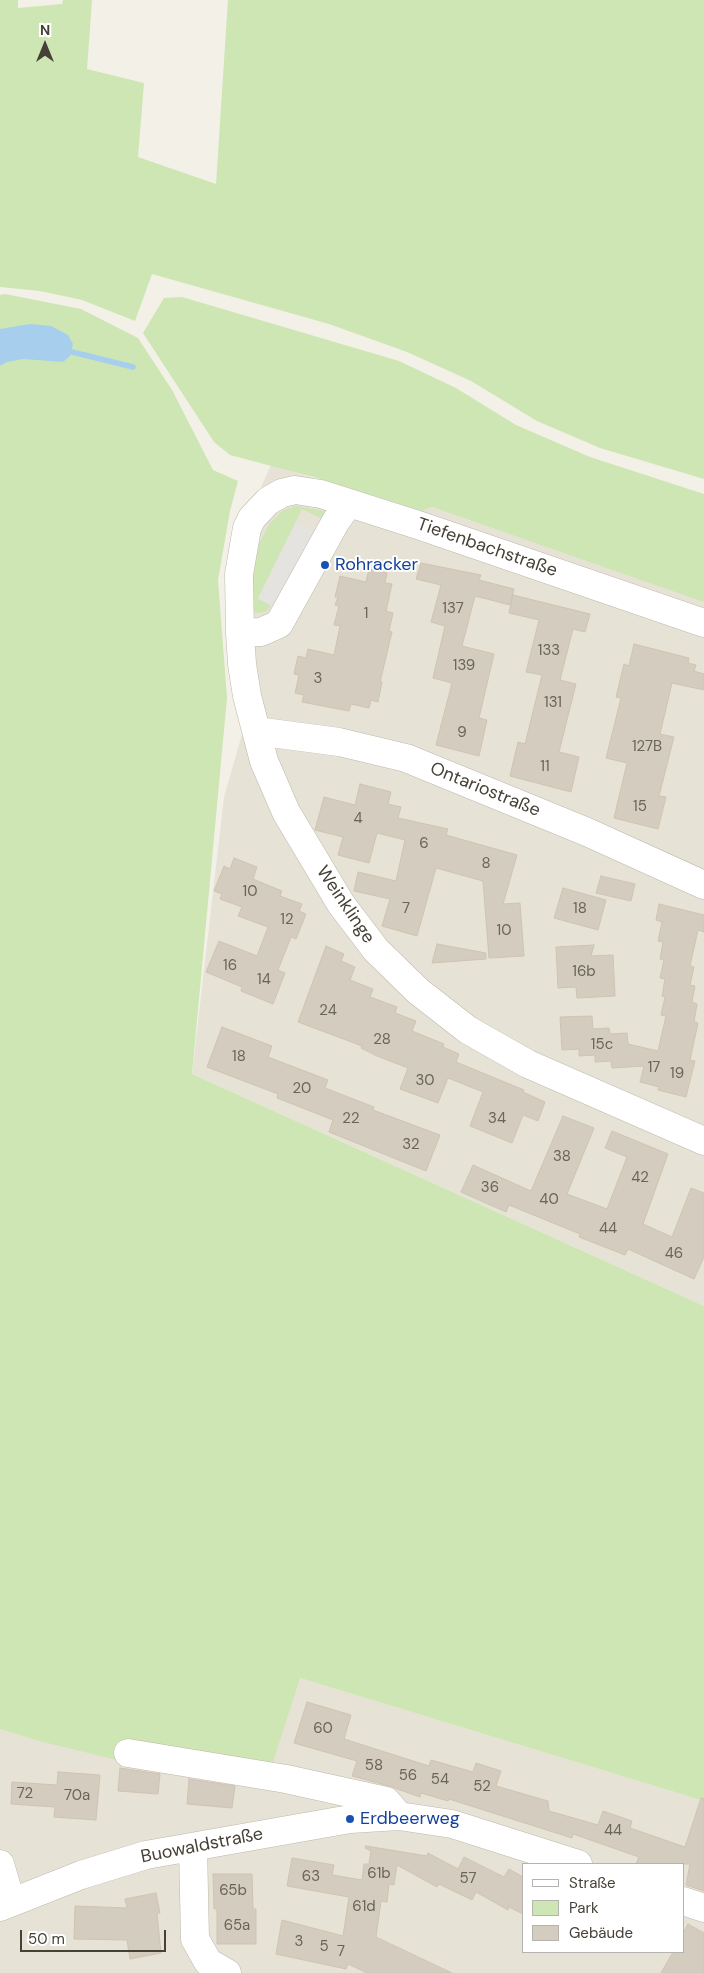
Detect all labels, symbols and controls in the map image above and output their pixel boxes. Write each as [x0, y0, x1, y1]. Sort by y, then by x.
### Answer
north arrow [20, 20, 70, 70]
text: N [40, 21, 50, 39]
street label: Tiefenbachstraße [414, 514, 560, 582]
place label: Rohracker [335, 554, 418, 576]
marker: Rohracker [319, 559, 331, 571]
house number: 137 [442, 600, 464, 618]
house number: 1 [364, 605, 368, 623]
house number: 133 [538, 642, 560, 660]
house number: 139 [453, 657, 475, 675]
house number: 3 [314, 670, 322, 688]
house number: 131 [544, 694, 562, 712]
house number: 9 [457, 724, 467, 742]
house number: 127B [632, 738, 662, 756]
street label: Ontariostraße [427, 758, 543, 822]
house number: 11 [540, 758, 550, 776]
house number: 15 [633, 798, 647, 816]
house number: 4 [353, 810, 363, 828]
house number: 6 [419, 835, 429, 853]
house number: 8 [481, 855, 491, 873]
street label: Weinklinge [311, 862, 379, 948]
house number: 10 [243, 883, 257, 901]
house number: 7 [402, 900, 410, 918]
house number: 18 [573, 900, 587, 918]
house number: 12 [280, 911, 294, 929]
house number: 10 [497, 922, 511, 940]
house number: 16 [223, 957, 237, 975]
house number: 16b [572, 963, 596, 981]
house number: 14 [257, 971, 271, 989]
house number: 24 [319, 1002, 337, 1020]
house number: 28 [373, 1031, 391, 1049]
house number: 15c [591, 1036, 613, 1054]
house number: 18 [232, 1048, 246, 1066]
house number: 17 [648, 1059, 660, 1077]
house number: 19 [670, 1065, 684, 1083]
house number: 30 [415, 1072, 435, 1090]
house number: 20 [293, 1080, 311, 1098]
house number: 22 [342, 1110, 360, 1128]
house number: 34 [488, 1110, 506, 1128]
house number: 32 [402, 1136, 420, 1154]
house number: 38 [553, 1148, 571, 1166]
house number: 42 [631, 1169, 649, 1187]
house number: 36 [481, 1179, 499, 1197]
house number: 40 [539, 1191, 559, 1209]
house number: 44 [599, 1220, 617, 1238]
house number: 46 [665, 1245, 683, 1263]
house number: 60 [313, 1720, 333, 1738]
house number: 58 [365, 1757, 383, 1775]
house number: 56 [399, 1767, 417, 1785]
house number: 54 [431, 1771, 449, 1789]
house number: 52 [473, 1778, 491, 1796]
house number: 72 [17, 1785, 33, 1803]
house number: 70a [64, 1787, 90, 1805]
place label: Erdbeerweg [360, 1808, 460, 1830]
marker: Erdbeerweg [344, 1813, 356, 1825]
house number: 44 [604, 1822, 622, 1840]
street label: Buowaldstraße [139, 1824, 265, 1868]
legend [522, 1863, 684, 1953]
house number: 61b [367, 1865, 391, 1883]
house number: 63 [302, 1868, 320, 1886]
house number: 57 [460, 1870, 476, 1888]
text: Straße [569, 1873, 616, 1893]
house number: 65b [219, 1882, 247, 1900]
house number: 61d [352, 1898, 376, 1916]
text: Park [569, 1898, 599, 1918]
house number: 65a [224, 1917, 250, 1935]
scale bar [22, 1920, 169, 1952]
text: Gebäude [569, 1923, 633, 1943]
text: 50 m [28, 1929, 65, 1949]
house number: 3 [295, 1933, 303, 1951]
house number: 5 [319, 1938, 329, 1956]
house number: 7 [337, 1943, 345, 1961]

